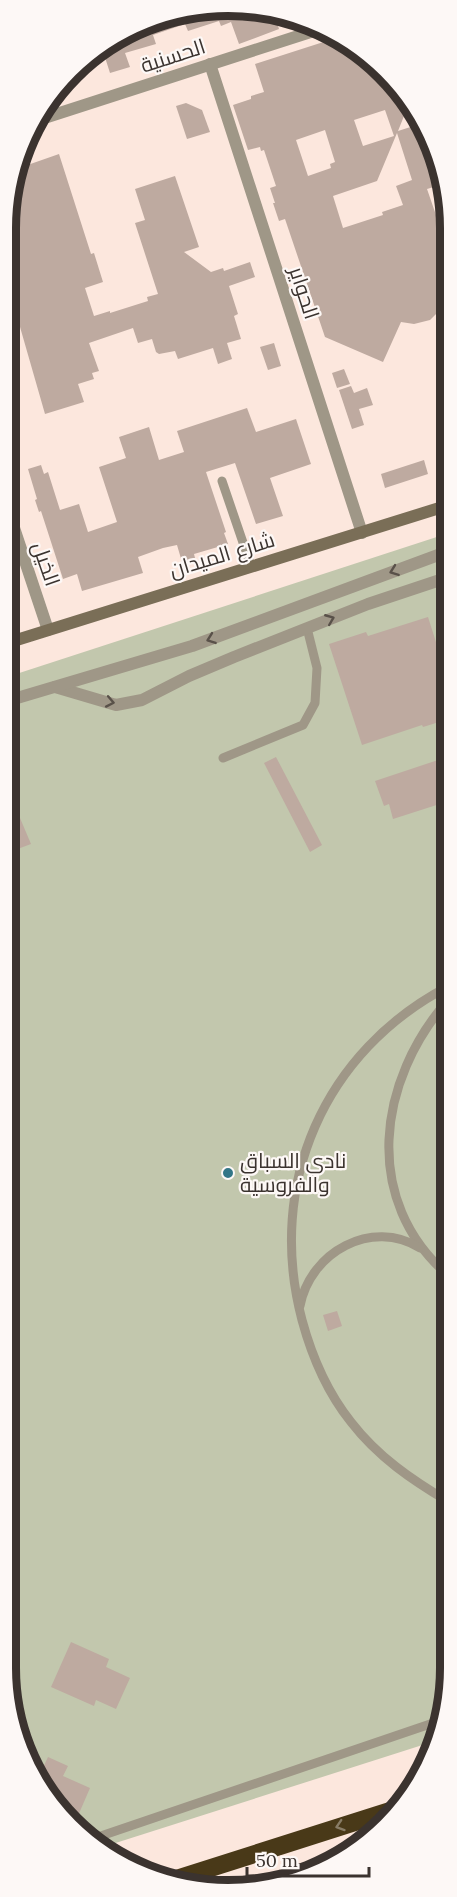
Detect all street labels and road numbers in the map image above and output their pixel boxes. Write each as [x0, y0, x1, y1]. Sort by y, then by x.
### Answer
street label: الحسنية [137, 32, 209, 79]
street label: الحواير [283, 262, 326, 323]
street label: شارع الميدان [166, 526, 278, 584]
street label: الخيل [26, 538, 67, 589]

